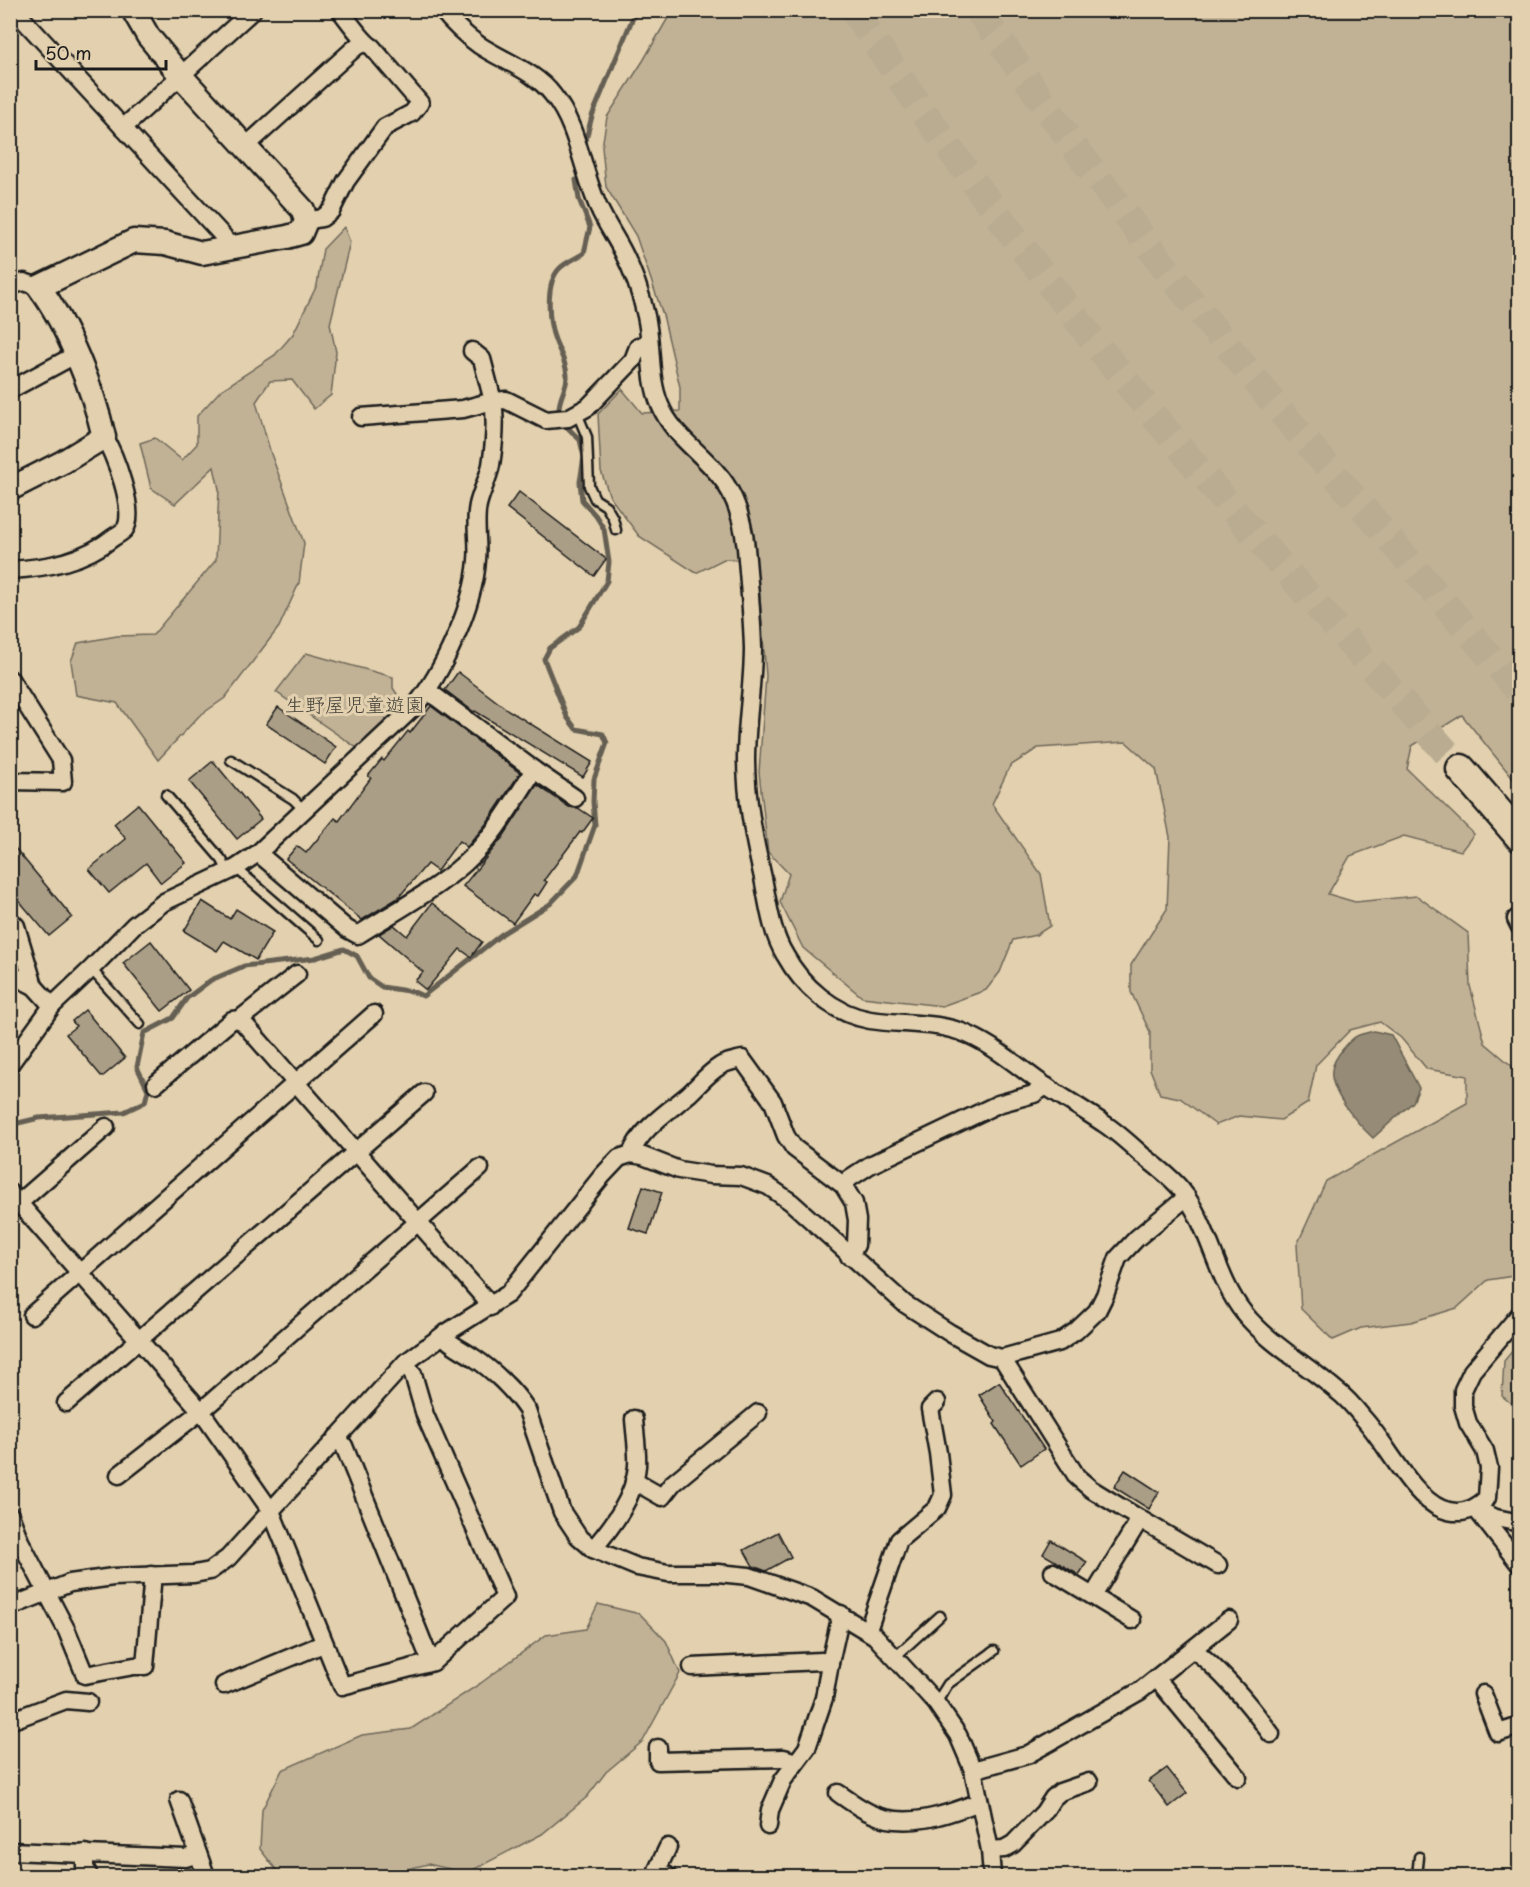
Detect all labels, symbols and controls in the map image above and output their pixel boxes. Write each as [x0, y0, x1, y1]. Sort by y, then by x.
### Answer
scale bar [36, 33, 166, 71]
text: 50 m [45, 39, 92, 66]
park label: 生野屋児童遊園 [285, 689, 425, 719]

